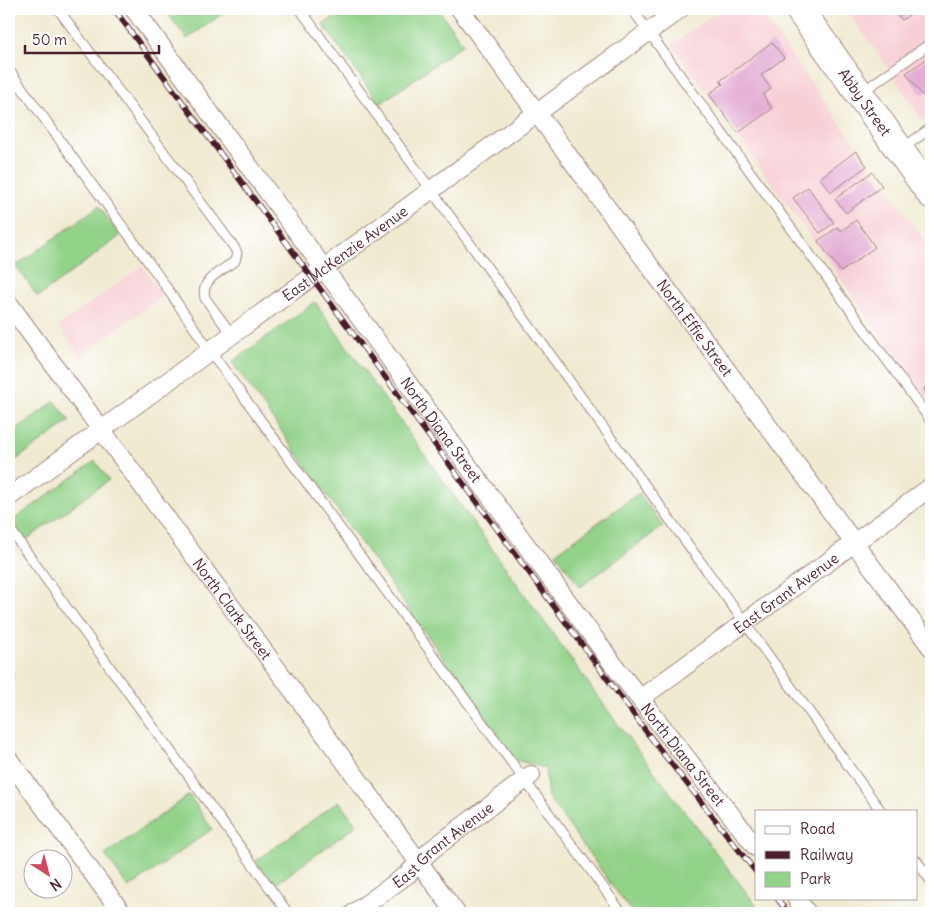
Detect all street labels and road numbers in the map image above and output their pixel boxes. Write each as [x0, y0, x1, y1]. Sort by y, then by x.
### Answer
street label: Abby Street [835, 64, 896, 139]
street label: East McKenzie Avenue [278, 201, 411, 305]
street label: North Effie Street [653, 275, 737, 380]
street label: North Diana Street [397, 373, 486, 486]
street label: East Grant Avenue [729, 548, 842, 637]
street label: North Clark Street [189, 554, 276, 663]
street label: North Diana Street [637, 699, 730, 810]
street label: East Grant Avenue [388, 798, 497, 892]

